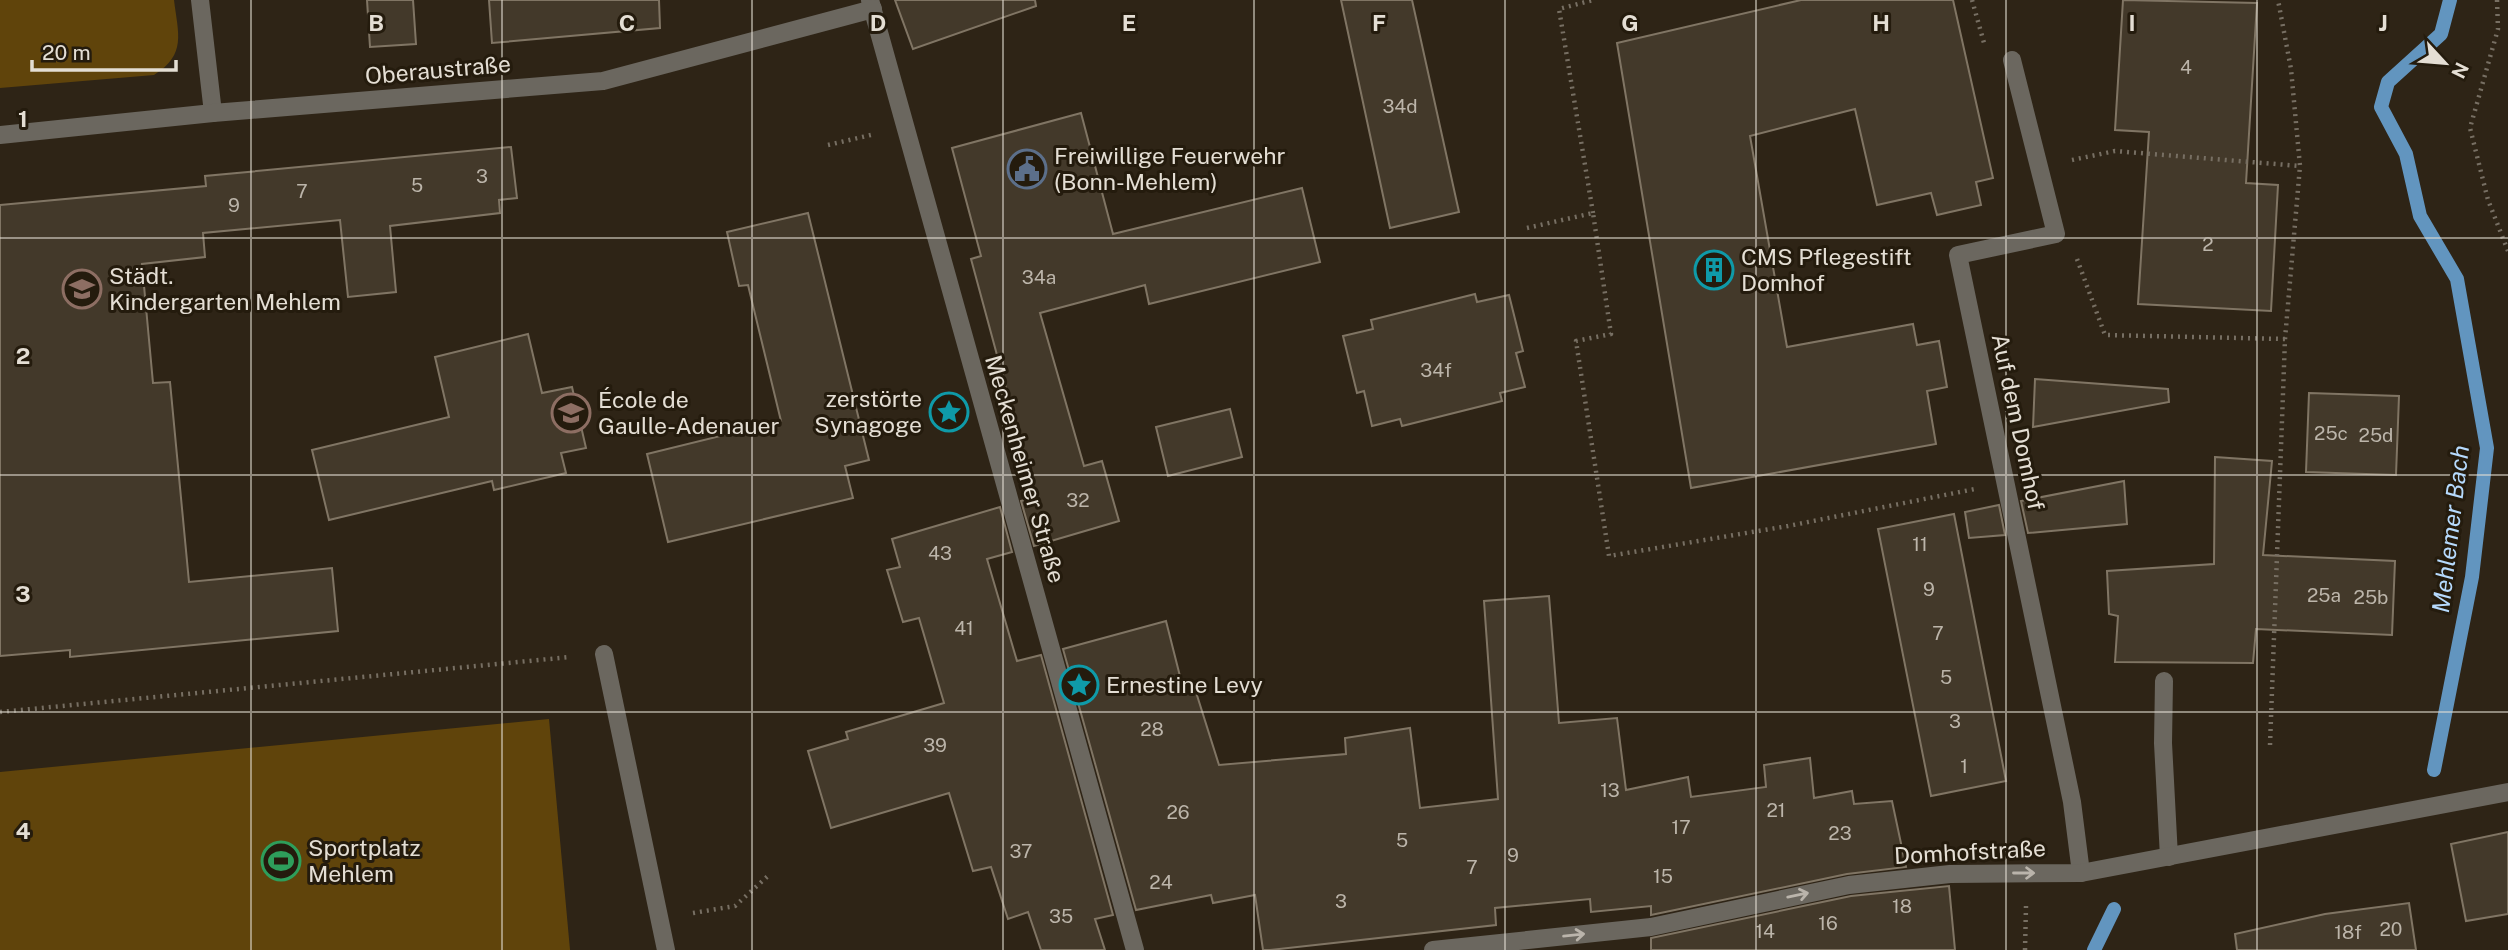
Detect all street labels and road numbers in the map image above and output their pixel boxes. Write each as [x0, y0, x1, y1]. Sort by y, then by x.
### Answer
street label: Oberaustraße [364, 50, 512, 89]
street label: Auf dem Domhof [1987, 331, 2050, 513]
street label: Meckenheimer Straße [980, 352, 1071, 586]
street label: Domhofstraße [1893, 834, 2046, 869]

